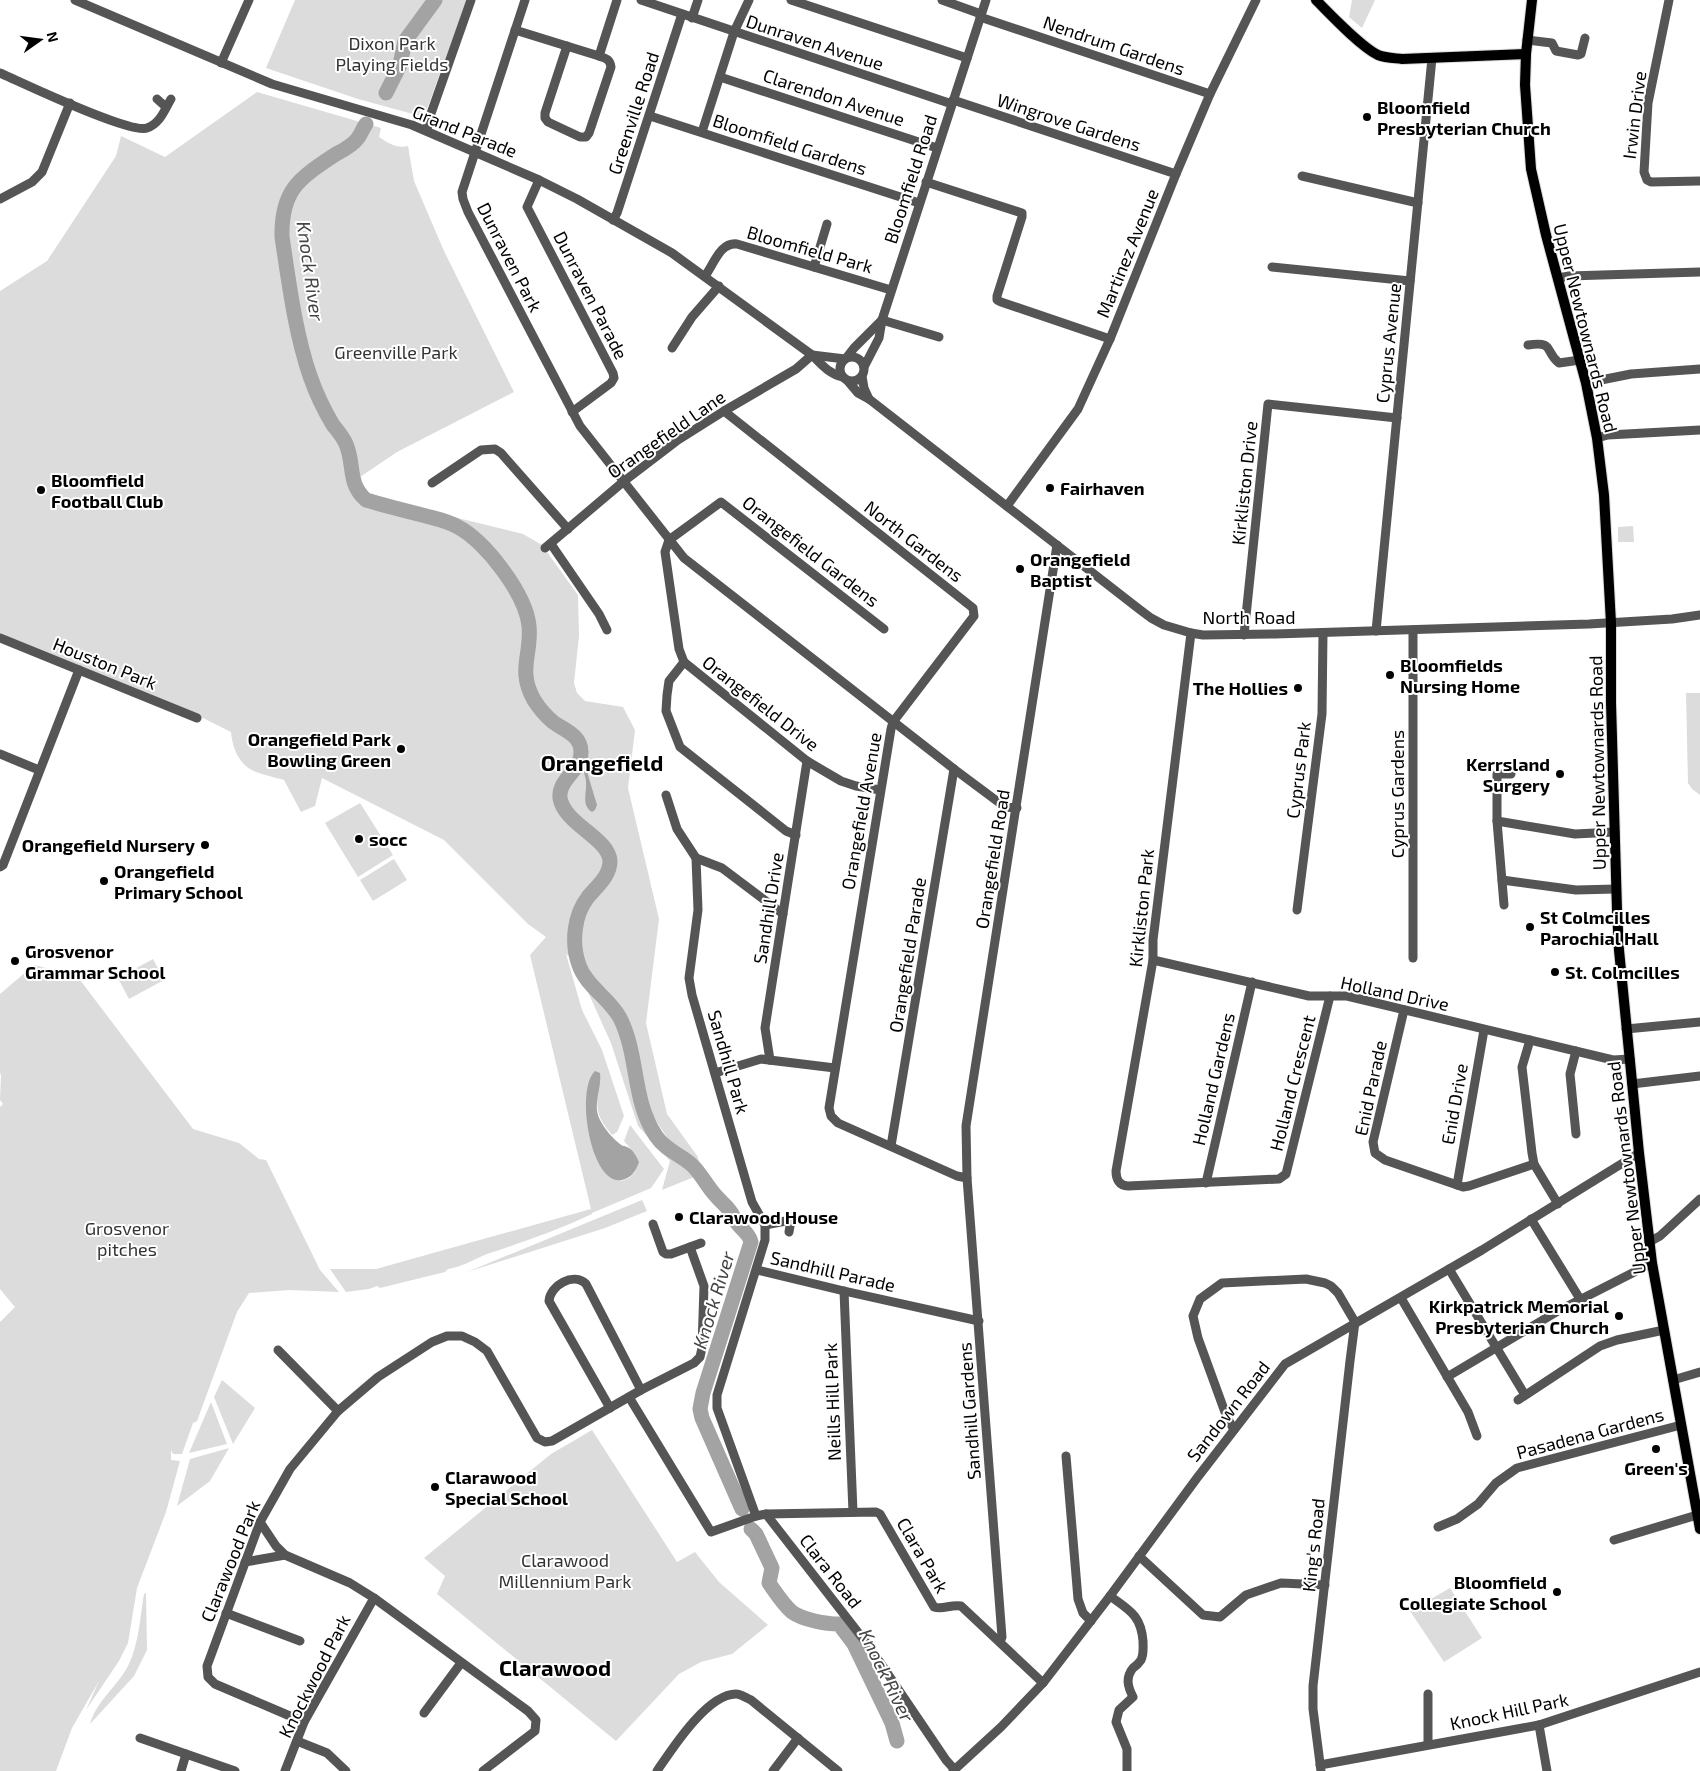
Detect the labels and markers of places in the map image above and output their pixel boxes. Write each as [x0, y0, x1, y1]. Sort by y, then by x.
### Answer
place label: Bloomfield Presbyterian Church [1377, 96, 1551, 139]
marker: Bloomfield Presbyterian Church [1361, 111, 1373, 123]
place label: Bloomfield Football Club [51, 469, 163, 512]
place label: Fairhaven [1060, 477, 1145, 499]
marker: Fairhaven [1044, 482, 1056, 494]
marker: Bloomfield Football Club [35, 484, 47, 496]
place label: Orangefield Baptist [1030, 548, 1130, 591]
marker: Orangefield Baptist [1014, 563, 1026, 575]
place label: Bloomfields Nursing Home [1400, 654, 1520, 697]
marker: Bloomfields Nursing Home [1384, 669, 1396, 681]
place label: The Hollies [1193, 677, 1288, 699]
marker: The Hollies [1292, 682, 1304, 694]
place label: Orangefield Park Bowling Green [248, 728, 391, 771]
marker: Orangefield Park Bowling Green [395, 743, 407, 755]
place label: Kerrsland Surgery [1466, 753, 1551, 796]
marker: Kerrsland Surgery [1554, 768, 1566, 780]
place label: socc [369, 828, 407, 850]
marker: socc [353, 833, 365, 845]
place label: Orangefield Nursery [22, 834, 196, 856]
marker: Orangefield Nursery [199, 839, 211, 851]
place label: Orangefield Primary School [114, 860, 243, 903]
marker: Orangefield Primary School [98, 875, 110, 887]
place label: St Colmcilles Parochial Hall [1540, 906, 1659, 949]
marker: St Colmcilles Parochial Hall [1524, 921, 1536, 933]
place label: Grosvenor Grammar School [25, 940, 166, 983]
marker: Grosvenor Grammar School [9, 955, 21, 967]
place label: St. Colmcilles [1565, 961, 1680, 983]
marker: St. Colmcilles [1549, 966, 1561, 978]
place label: Clarawood House [689, 1206, 838, 1228]
marker: Clarawood House [673, 1211, 685, 1223]
place label: Kirkpatrick Memorial Presbyterian Church [1429, 1295, 1609, 1338]
marker: Kirkpatrick Memorial Presbyterian Church [1613, 1310, 1625, 1322]
marker: Green's [1650, 1443, 1662, 1455]
place label: Green's [1624, 1457, 1688, 1479]
place label: Clarawood Special School [445, 1466, 568, 1509]
marker: Clarawood Special School [429, 1481, 441, 1493]
place label: Bloomfield Collegiate School [1399, 1571, 1547, 1614]
marker: Bloomfield Collegiate School [1551, 1586, 1563, 1598]

